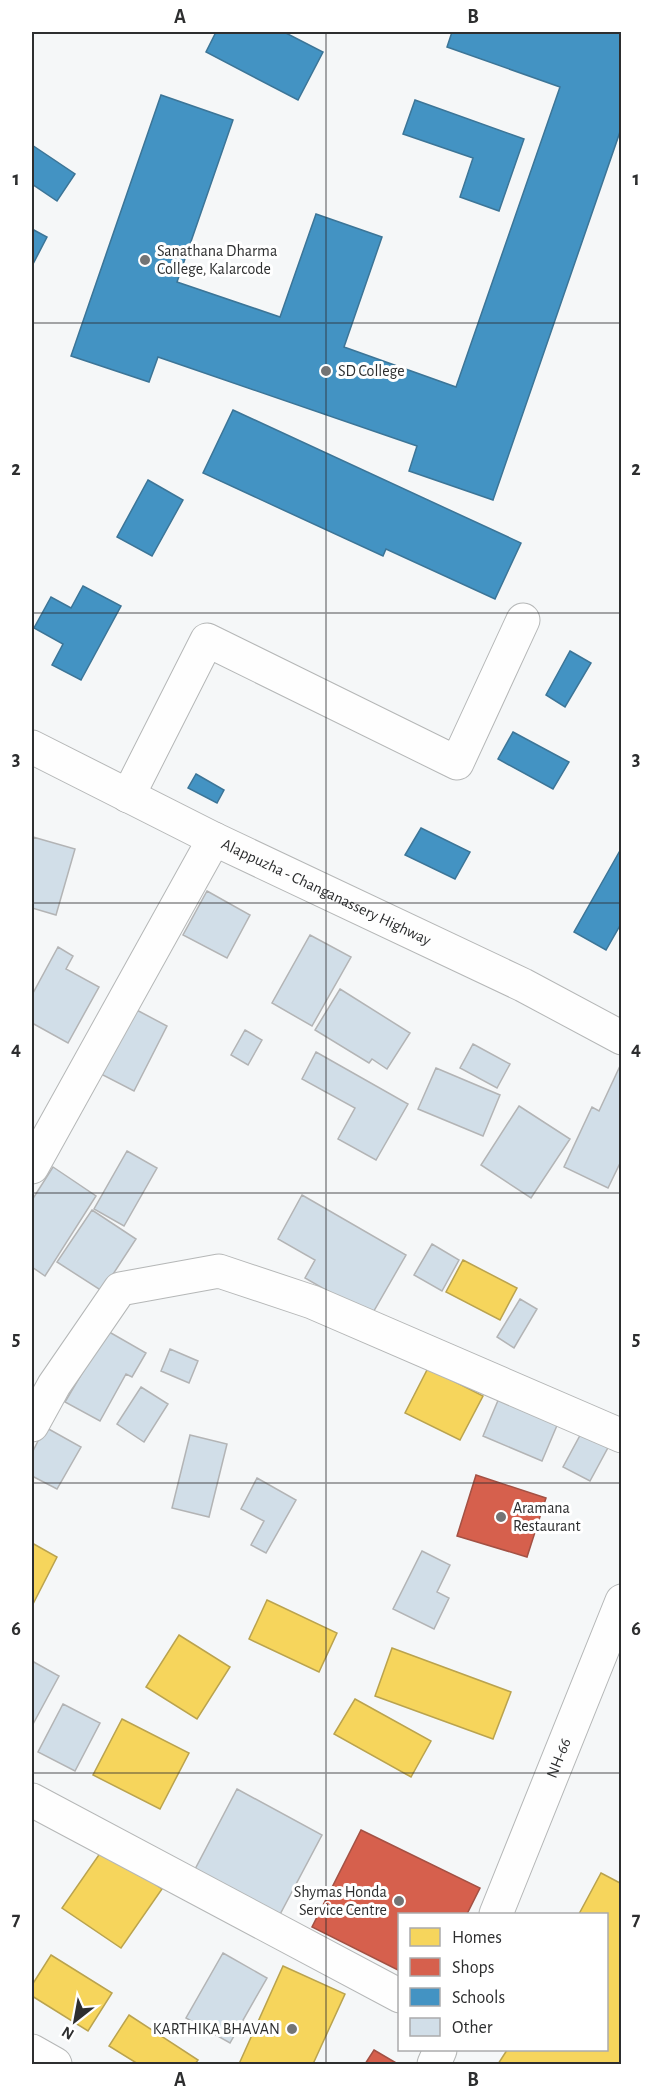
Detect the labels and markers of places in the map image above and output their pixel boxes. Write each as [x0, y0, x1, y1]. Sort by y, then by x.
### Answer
place label: Sanathana Dharma College, Kalarcode [157, 243, 277, 277]
marker: Sanathana Dharma College, Kalarcode [138, 253, 152, 267]
place label: SD College [338, 363, 405, 379]
marker: SD College [319, 364, 333, 378]
place label: Aramana Restaurant [513, 1500, 581, 1534]
marker: Aramana Restaurant [494, 1510, 508, 1524]
place label: Shymas Honda Service Centre [294, 1884, 387, 1918]
marker: Shymas Honda Service Centre [392, 1894, 406, 1908]
place label: KARTHIKA BHAVAN [153, 2021, 280, 2037]
marker: KARTHIKA BHAVAN [285, 2022, 299, 2036]

